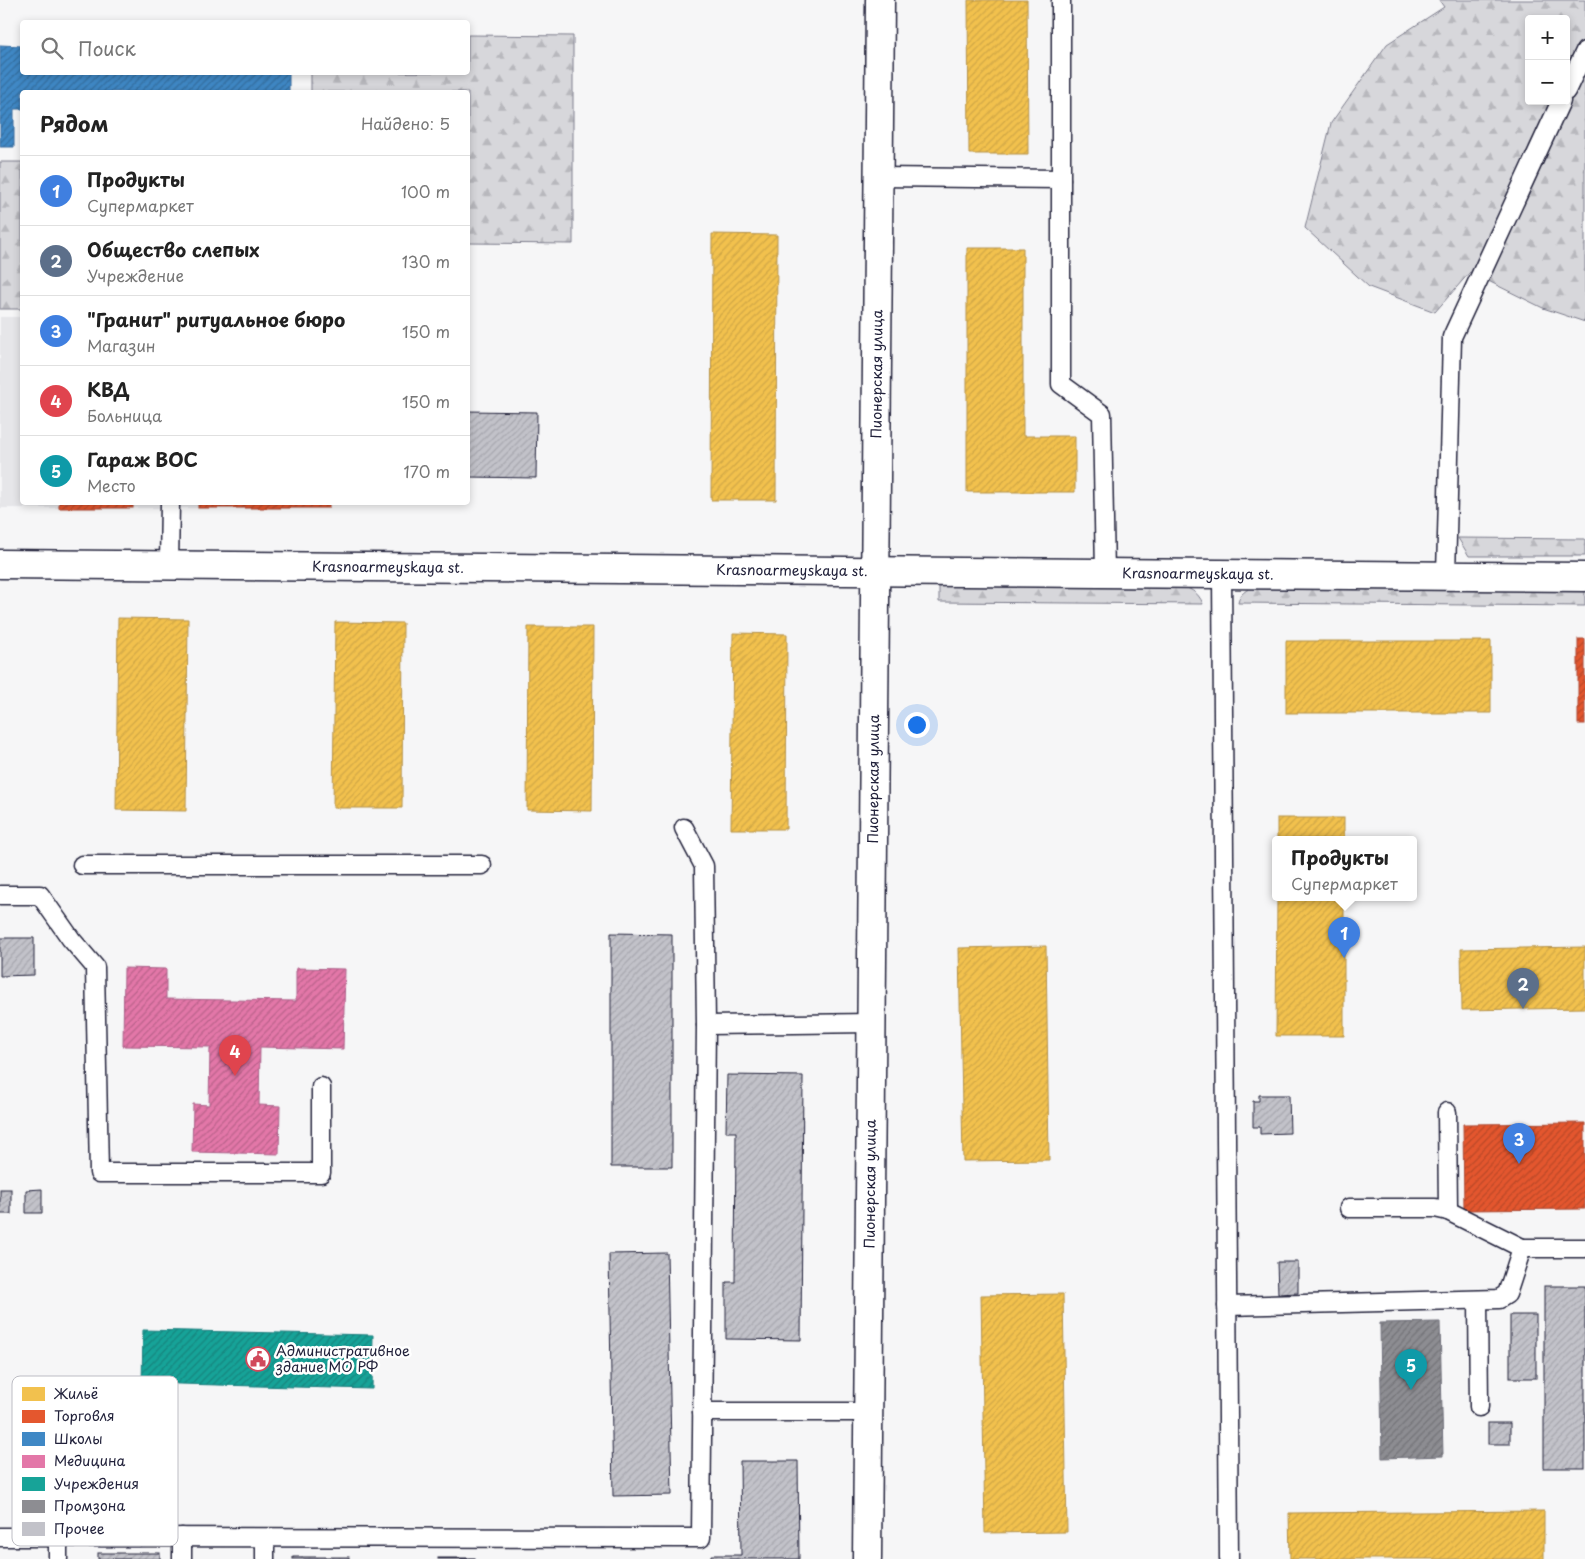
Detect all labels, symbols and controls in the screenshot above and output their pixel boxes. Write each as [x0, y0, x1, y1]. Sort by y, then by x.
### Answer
map controls [1525, 15, 1570, 105]
button: + [1525, 15, 1570, 60]
search box [20, 20, 470, 75]
icon: search [38, 34, 66, 62]
text: Поиск [78, 34, 136, 62]
button: − [1525, 60, 1570, 105]
text: Рядом [40, 107, 108, 139]
text: Найдено: 5 [361, 111, 450, 135]
text: Продукты [87, 165, 185, 193]
text: 1 [52, 179, 60, 203]
text: 100 m [401, 179, 450, 203]
text: Супермаркет [87, 193, 194, 217]
text: Общество слепых [87, 235, 259, 263]
text: 2 [50, 249, 62, 273]
text: 130 m [402, 249, 450, 273]
text: Учреждение [87, 263, 184, 287]
text: "Гранит" ритуальное бюро [87, 305, 345, 333]
street label: Пионерская улица [865, 309, 887, 439]
text: 3 [51, 319, 61, 343]
text: 150 m [402, 319, 450, 343]
text: Магазин [87, 333, 156, 357]
text: КВД [87, 375, 130, 403]
text: 4 [51, 389, 61, 413]
text: 150 m [402, 389, 450, 413]
text: Больница [87, 403, 162, 427]
text: Гараж ВОС [87, 445, 198, 473]
text: 5 [51, 459, 61, 483]
text: 170 m [404, 459, 450, 483]
text: Место [87, 473, 136, 497]
street label: Krasnoarmeyskaya st. [312, 556, 464, 578]
street label: Krasnoarmeyskaya st. [716, 559, 868, 581]
street label: Krasnoarmeyskaya st. [1122, 562, 1274, 584]
your location [904, 712, 930, 738]
street label: Пионерская улица [862, 714, 884, 844]
popup [1272, 836, 1417, 901]
text: Продукты [1291, 843, 1389, 871]
text: Супермаркет [1291, 871, 1398, 895]
pin: 1 [1328, 917, 1360, 958]
pin: 2 [1507, 968, 1539, 1009]
pin: 4 [219, 1035, 251, 1076]
street label: Пионерская улица [859, 1119, 881, 1249]
pin: 3 [1503, 1123, 1535, 1164]
place label: Административное здание МО РФ [275, 1340, 410, 1377]
public building icon: Административное здание МО РФ [245, 1346, 271, 1372]
pin: 5 [1395, 1349, 1427, 1390]
legend [12, 1376, 178, 1546]
text: Жильё [53, 1383, 98, 1404]
text: Торговля [54, 1405, 115, 1426]
text: Школы [54, 1428, 103, 1449]
text: Медицина [54, 1450, 126, 1471]
text: Учреждения [54, 1473, 139, 1494]
text: Промзона [54, 1495, 125, 1516]
text: Прочее [54, 1518, 105, 1539]

